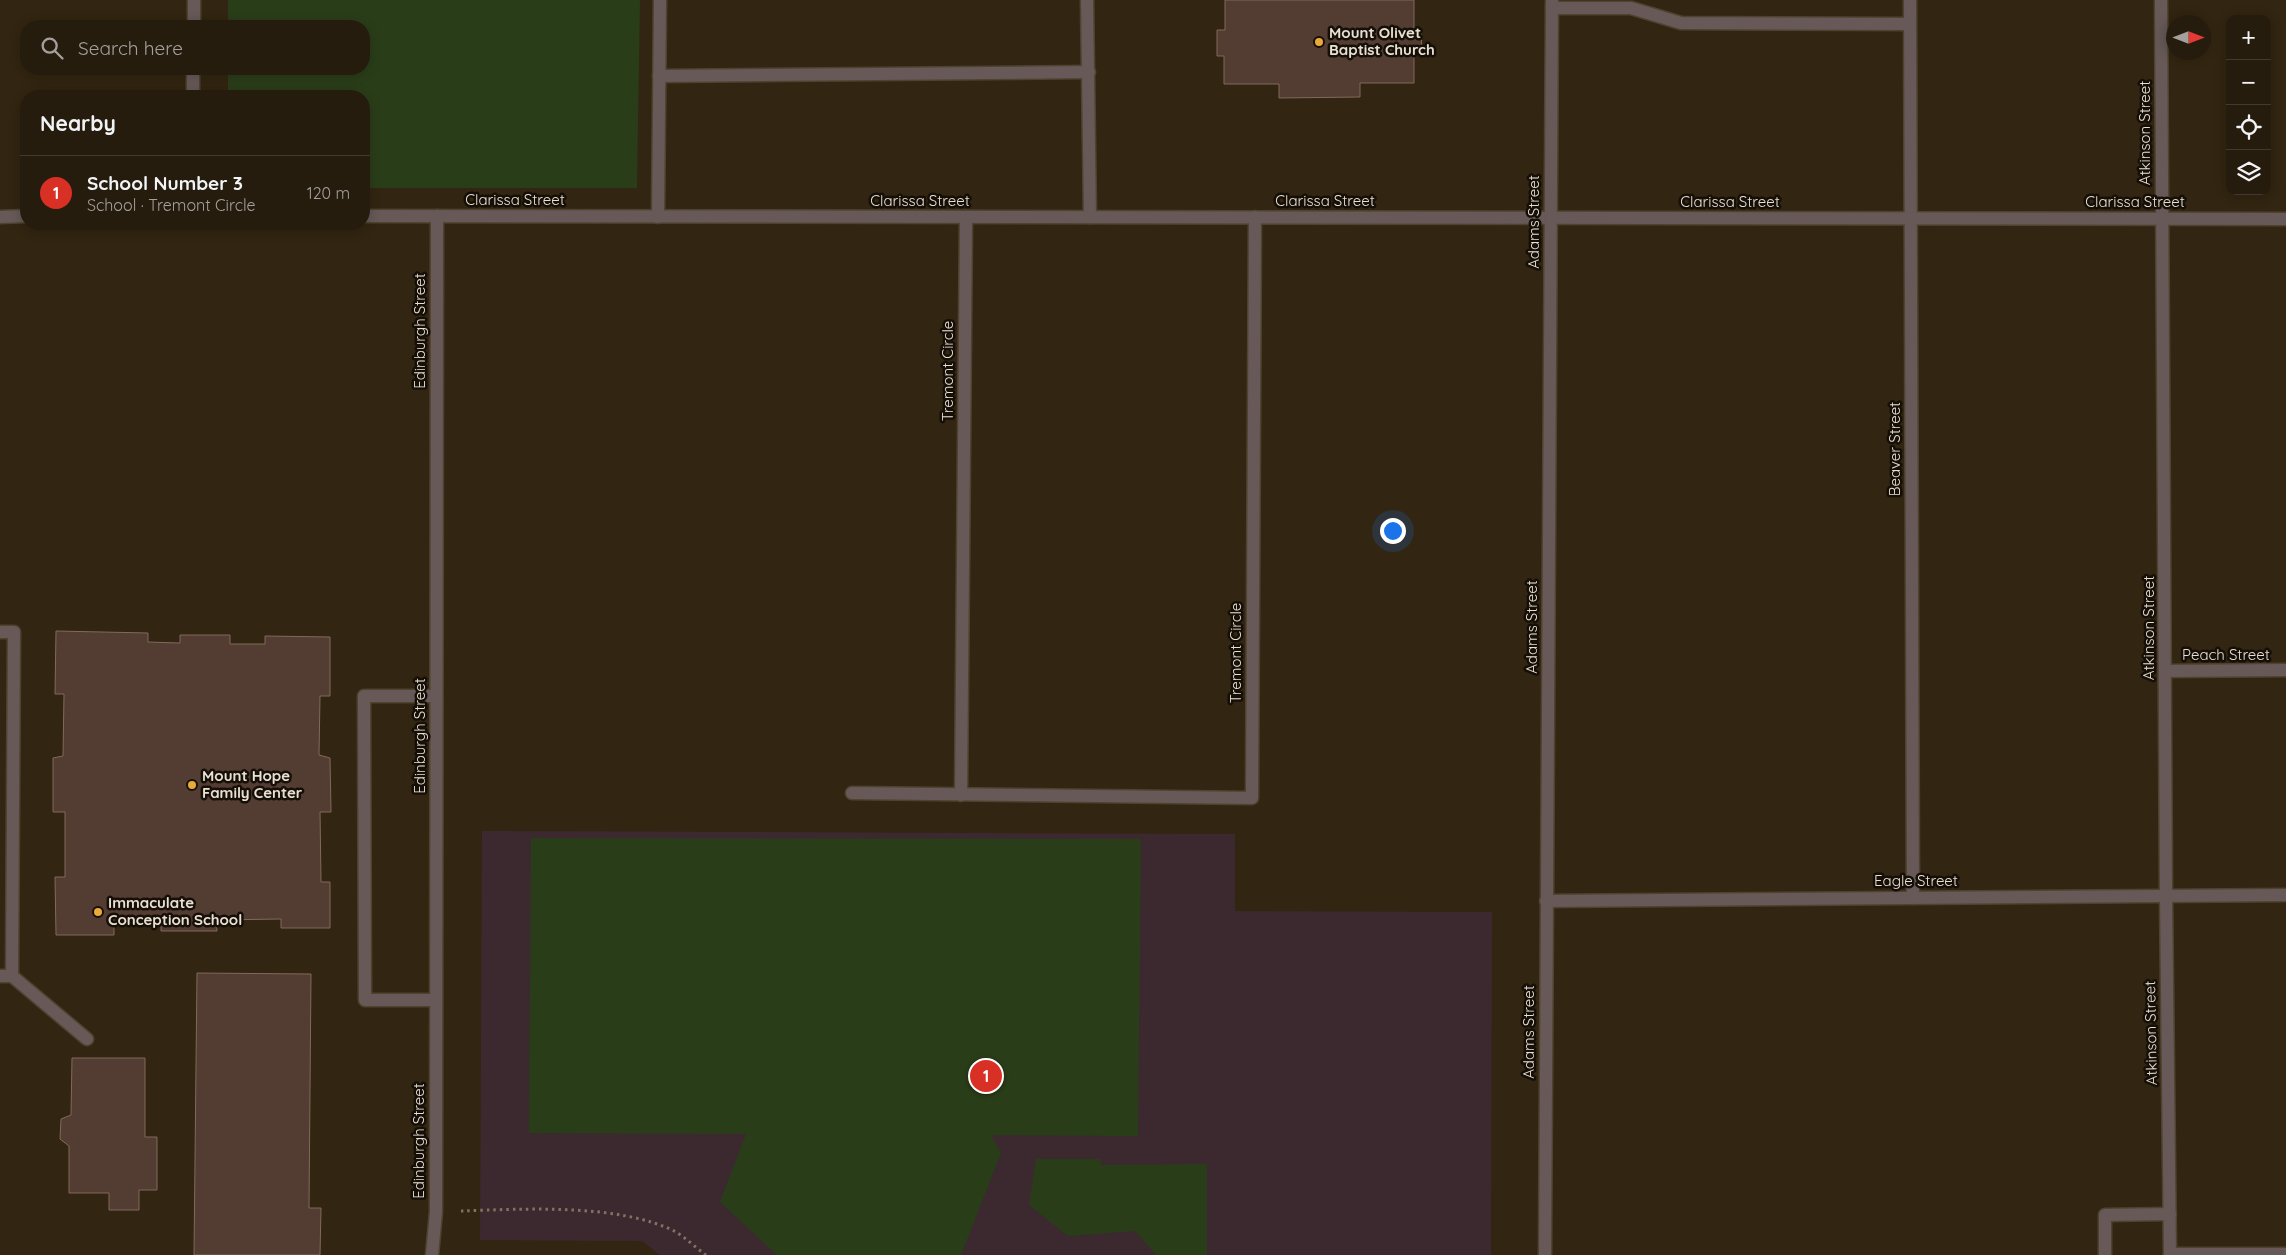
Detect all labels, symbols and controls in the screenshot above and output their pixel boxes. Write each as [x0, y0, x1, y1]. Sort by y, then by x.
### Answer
north arrow [2166, 15, 2211, 60]
map controls [2226, 15, 2271, 195]
button: + [2226, 15, 2271, 60]
search box [20, 20, 370, 75]
place label: Mount Olivet Baptist Church [1329, 23, 1435, 59]
icon: search [38, 34, 66, 62]
text: Search here [78, 36, 183, 60]
marker: Mount Olivet Baptist Church [1313, 36, 1325, 48]
button: − [2226, 60, 2271, 105]
street label: Atkinson Street [2135, 81, 2154, 185]
button: locate [2226, 105, 2271, 150]
text: Nearby [40, 110, 116, 136]
button: layers [2226, 150, 2271, 195]
text: School Number 3 [87, 171, 243, 195]
street label: Adams Street [1524, 175, 1543, 269]
text: 1 [53, 183, 59, 203]
text: 120 m [307, 183, 350, 203]
street label: Clarissa Street [465, 190, 565, 209]
street label: Clarissa Street [870, 191, 970, 210]
street label: Clarissa Street [1275, 191, 1375, 210]
street label: Clarissa Street [1680, 192, 1780, 211]
street label: Clarissa Street [2085, 192, 2185, 211]
text: School · Tremont Circle [87, 195, 256, 215]
street label: Edinburgh Street [410, 273, 429, 389]
street label: Tremont Circle [938, 321, 957, 421]
street label: Beaver Street [1885, 402, 1904, 496]
your location [1380, 518, 1406, 544]
street label: Atkinson Street [2139, 576, 2158, 680]
street label: Adams Street [1522, 580, 1541, 674]
street label: Tremont Circle [1226, 603, 1245, 703]
street label: Peach Street [2182, 645, 2270, 664]
street label: Edinburgh Street [410, 678, 429, 794]
place label: Mount Hope Family Center [202, 766, 303, 802]
marker: Mount Hope Family Center [186, 779, 198, 791]
street label: Eagle Street [1874, 871, 1958, 890]
place label: Immaculate Conception School [108, 893, 242, 929]
marker: Immaculate Conception School [92, 906, 104, 918]
street label: Atkinson Street [2140, 981, 2161, 1085]
street label: Adams Street [1519, 985, 1538, 1079]
pin: 1 [970, 1057, 1002, 1095]
street label: Edinburgh Street [409, 1083, 428, 1199]

